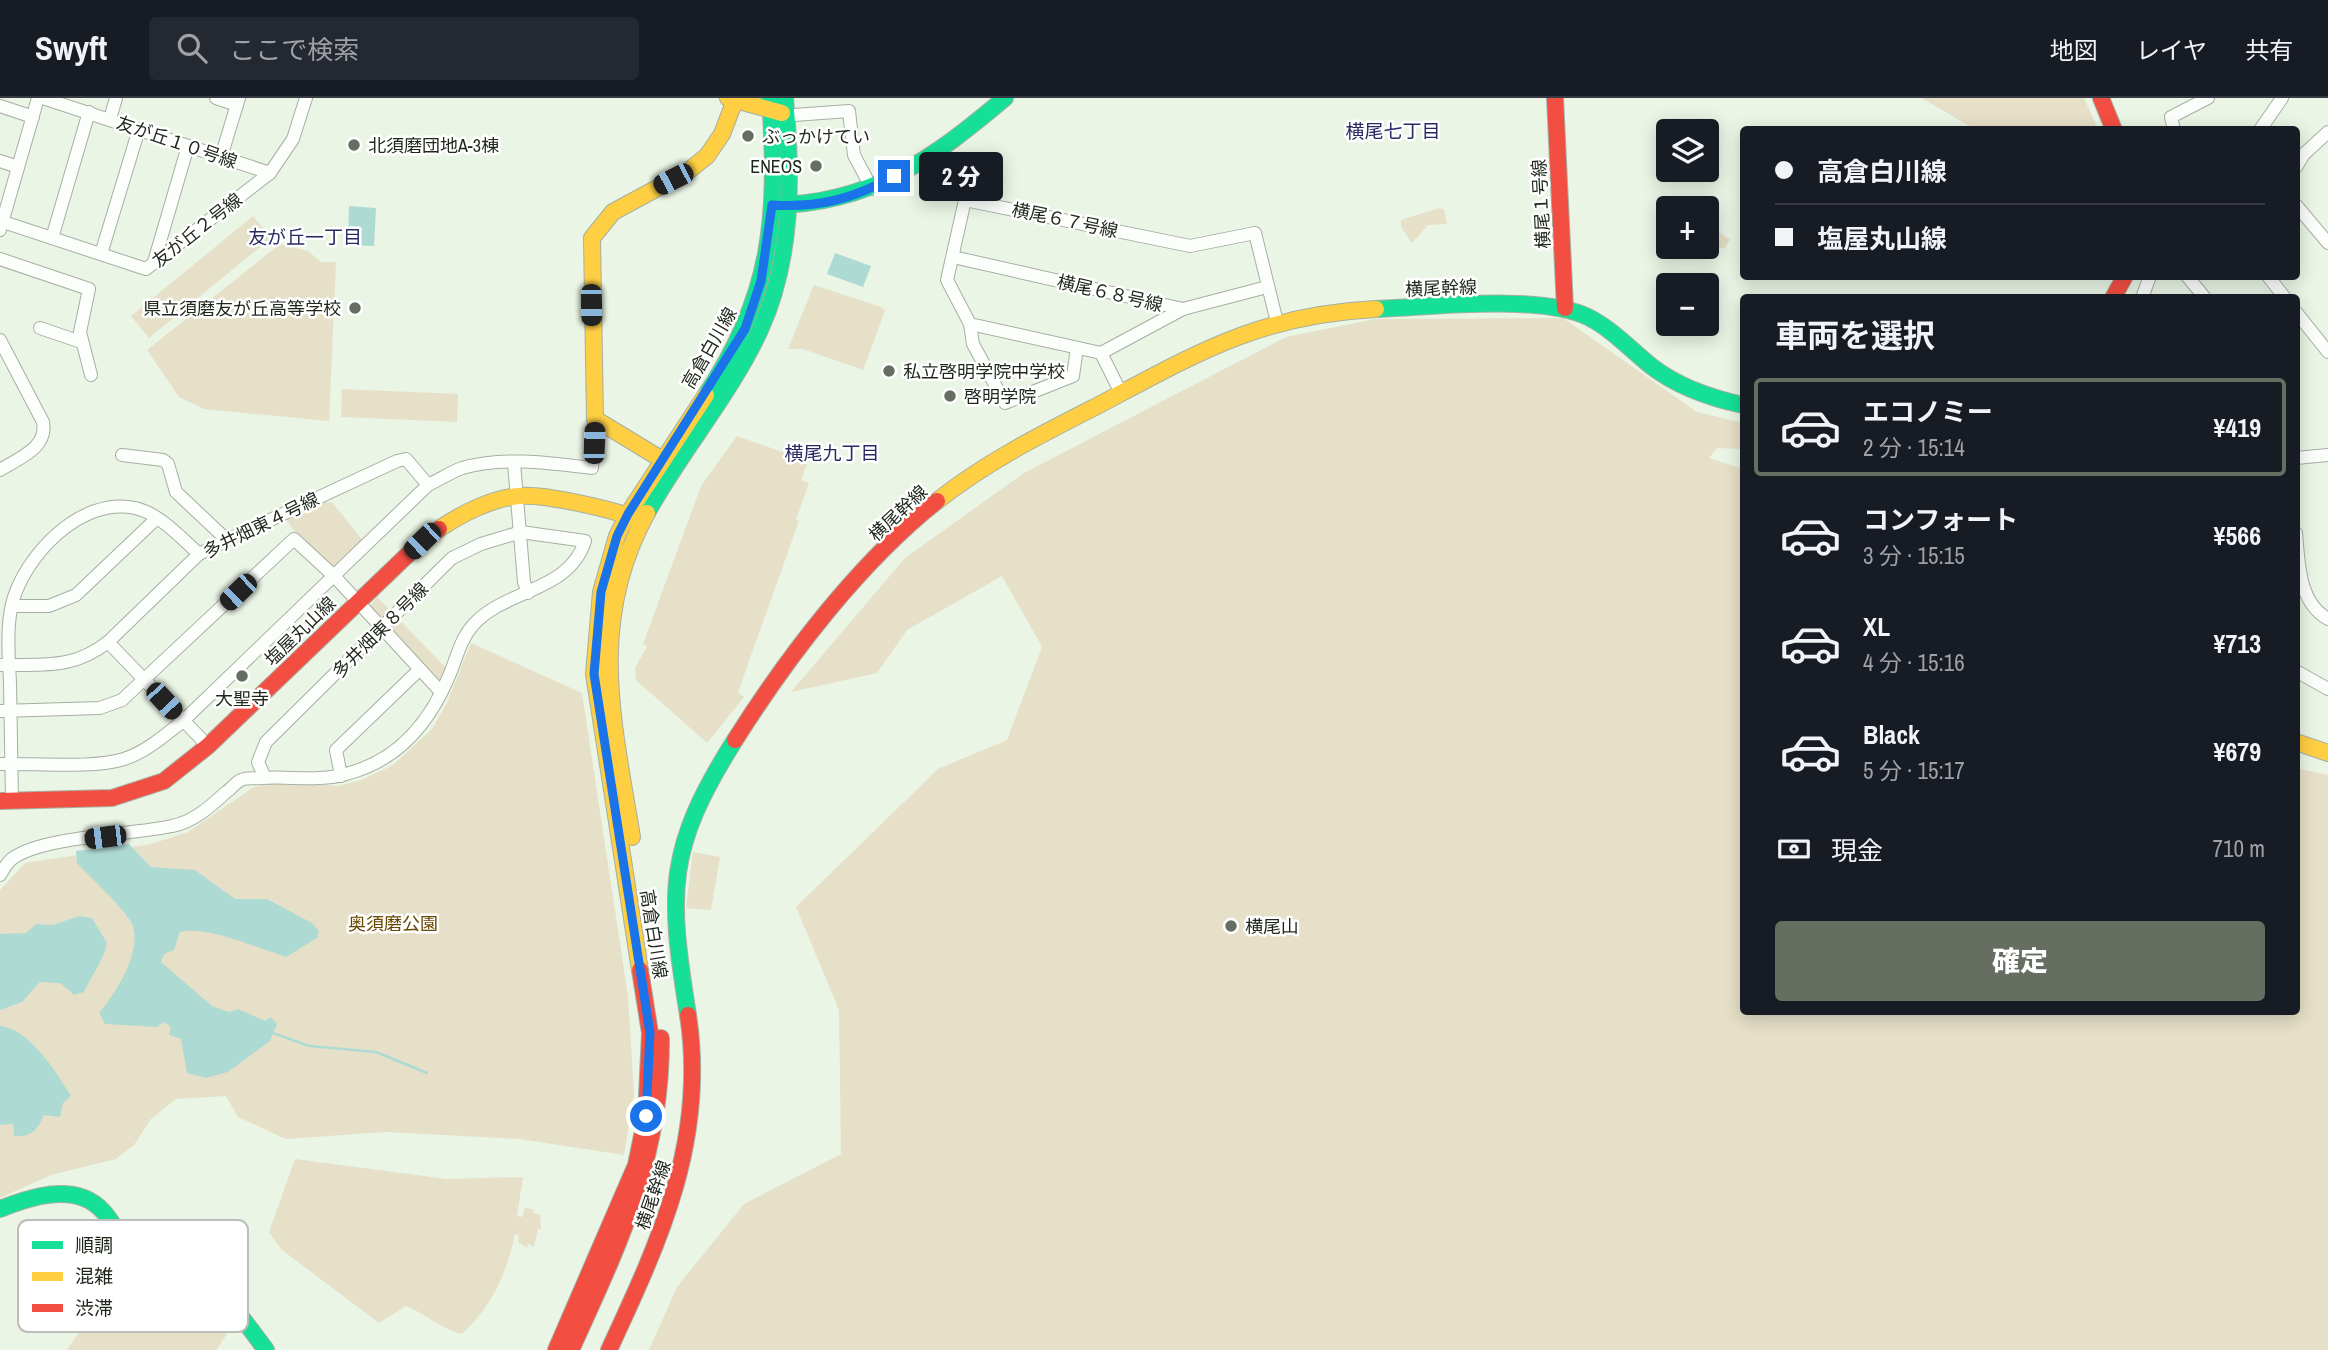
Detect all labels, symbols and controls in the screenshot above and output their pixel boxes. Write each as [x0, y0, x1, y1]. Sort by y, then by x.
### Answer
search box [149, 17, 639, 80]
text: Swyft [35, 26, 107, 70]
icon: search [173, 29, 211, 67]
text: ここで検索 [229, 32, 359, 67]
text: 地図 [2050, 34, 2098, 66]
text: レイヤ [2136, 34, 2207, 66]
text: 共有 [2245, 34, 2293, 66]
street label: 友が丘１０号線 [113, 110, 241, 174]
district label: 横尾七丁目 [1345, 118, 1441, 144]
map controls [1656, 119, 1719, 336]
button: layers [1656, 119, 1719, 182]
place label: ぶっかけてい [762, 124, 870, 149]
marker: ぶっかけてい [740, 128, 756, 144]
place label: 北須磨団地A-3棟 [368, 133, 499, 158]
marker: 北須磨団地A-3棟 [346, 137, 362, 153]
callout: 2 分 [918, 152, 1002, 200]
place label: ENEOS [750, 154, 802, 179]
text: 高倉白川線 [1817, 154, 1947, 189]
marker: ENEOS [808, 158, 824, 174]
street label: 横尾１号線 [1526, 158, 1556, 250]
car [650, 160, 697, 198]
route end [878, 160, 910, 192]
text: 2 分 [942, 161, 980, 192]
street label: 友が丘２号線 [147, 187, 247, 273]
button: + [1656, 196, 1719, 259]
street label: 横尾６７号線 [1010, 197, 1120, 243]
text: 塩屋丸山線 [1817, 221, 1947, 256]
district label: 友が丘一丁目 [248, 224, 362, 250]
street label: 横尾６８号線 [1055, 269, 1165, 317]
button: − [1656, 273, 1719, 336]
street label: 横尾幹線 [1405, 274, 1477, 302]
car [581, 284, 602, 326]
place label: 県立須磨友が丘高等学校 [143, 296, 341, 321]
marker: 県立須磨友が丘高等学校 [347, 300, 363, 316]
street label: 高倉白川線 [676, 303, 742, 393]
text: 車両を選択 [1775, 314, 1935, 357]
place label: 私立啓明学院中学校 [903, 359, 1065, 384]
marker: 私立啓明学院中学校 [881, 363, 897, 379]
place label: 啓明学院 [964, 384, 1036, 409]
marker: 啓明学院 [942, 388, 958, 404]
text: エコノミー [1863, 394, 1993, 429]
icon: car [1779, 396, 1842, 459]
text: ¥419 [2214, 410, 2261, 445]
car [583, 422, 606, 464]
text: 2 分 · 15:14 [1863, 432, 1965, 463]
district label: 横尾九丁目 [784, 440, 880, 466]
street label: 横尾幹線 [863, 479, 933, 547]
street label: 多井畑東４号線 [199, 486, 323, 564]
text: コンフォート [1863, 502, 2018, 537]
icon: car [1779, 504, 1842, 567]
text: ¥566 [2214, 518, 2261, 553]
car [400, 519, 445, 563]
text: 3 分 · 15:15 [1863, 540, 1965, 571]
car [216, 570, 261, 614]
street label: 多井畑東８号線 [327, 577, 433, 683]
street label: 塩屋丸山線 [259, 591, 341, 671]
text: XL [1863, 609, 1890, 644]
icon: car [1779, 612, 1842, 675]
text: ¥713 [2214, 626, 2261, 661]
text: 4 分 · 15:16 [1863, 647, 1965, 678]
marker: 大聖寺 [234, 668, 250, 684]
car [142, 678, 187, 724]
place label: 大聖寺 [215, 686, 269, 711]
text: Black [1863, 717, 1920, 752]
icon: car [1779, 720, 1842, 783]
text: ¥679 [2214, 734, 2261, 769]
text: 5 分 · 15:17 [1863, 755, 1965, 786]
car [83, 824, 128, 850]
icon: cash [1775, 830, 1813, 868]
text: 現金 [1831, 833, 1883, 868]
text: 710 m [2213, 833, 2265, 864]
street label: 高倉白川線 [635, 888, 673, 980]
park label: 奥須磨公園 [348, 911, 438, 936]
place label: 横尾山 [1245, 914, 1299, 939]
marker: 横尾山 [1223, 918, 1239, 934]
button: 確定 [1775, 921, 2265, 1001]
route start [630, 1100, 662, 1132]
street label: 横尾幹線 [629, 1157, 677, 1233]
legend [18, 1220, 248, 1332]
text: 順調 [75, 1232, 113, 1258]
text: 混雑 [75, 1263, 113, 1289]
text: 渋滞 [75, 1295, 113, 1321]

